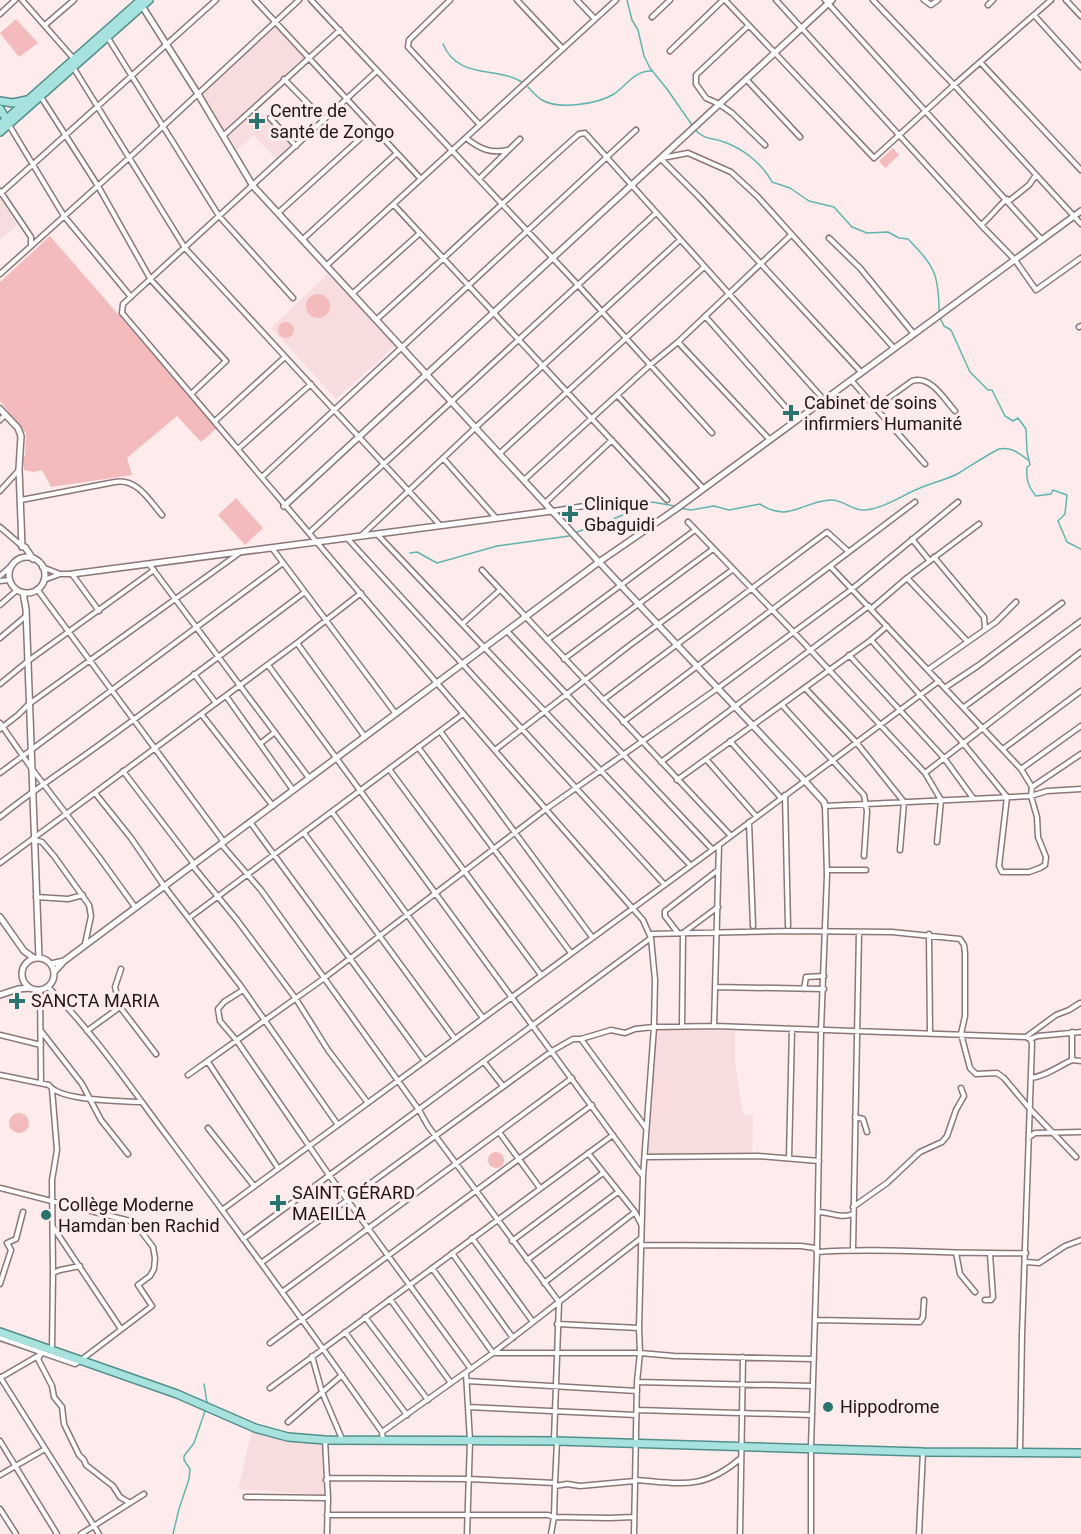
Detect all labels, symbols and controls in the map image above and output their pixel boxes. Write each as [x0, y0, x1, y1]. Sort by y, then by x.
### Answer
place label: Centre de santé de Zongo [270, 100, 394, 142]
marker: Centre de santé de Zongo [248, 112, 266, 130]
place label: Cabinet de soins infirmiers Humanité [804, 392, 962, 434]
marker: Cabinet de soins infirmiers Humanité [782, 404, 800, 422]
place label: Clinique Gbaguidi [584, 493, 655, 535]
marker: Clinique Gbaguidi [561, 505, 579, 523]
place label: SANCTA MARIA [31, 990, 160, 1011]
marker: SANCTA MARIA [8, 992, 26, 1010]
place label: SAINT GÉRARD MAEILLA [292, 1182, 415, 1224]
place label: Collège Moderne Hamdan ben Rachid [58, 1194, 220, 1236]
marker: SAINT GÉRARD MAEILLA [269, 1194, 287, 1212]
marker: Collège Moderne Hamdan ben Rachid [39, 1208, 53, 1222]
place label: Hippodrome [840, 1396, 939, 1417]
marker: Hippodrome [821, 1400, 835, 1414]

